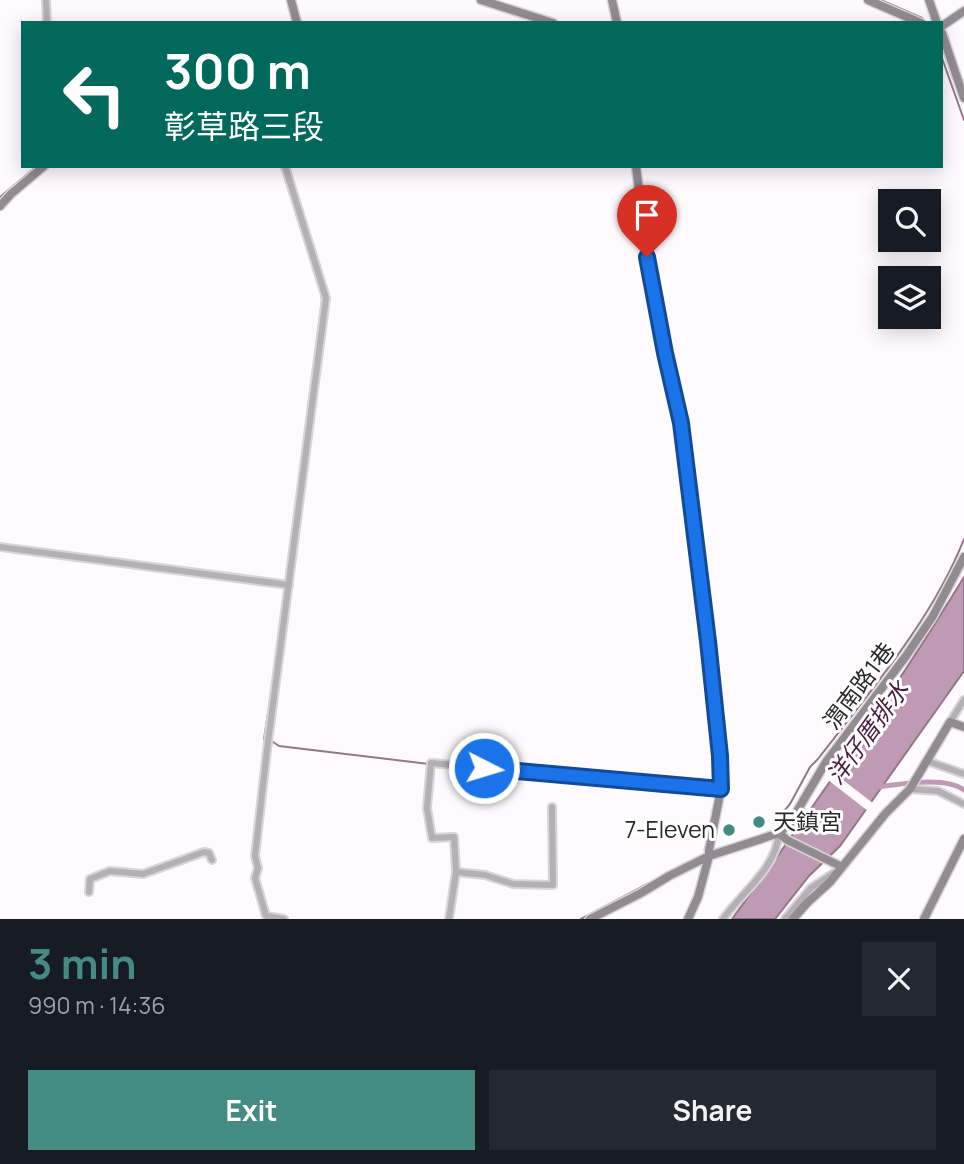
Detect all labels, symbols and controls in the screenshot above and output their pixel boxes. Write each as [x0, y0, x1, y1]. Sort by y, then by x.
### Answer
text: 300 m [164, 37, 311, 104]
icon: left [49, 49, 140, 140]
text: 彰草路三段 [164, 104, 324, 148]
pin [617, 185, 677, 257]
map controls [878, 189, 941, 329]
button: search [878, 189, 941, 252]
icon: arrive [628, 196, 666, 234]
button: layers [878, 266, 941, 329]
street label: 渭南路1巷 [815, 635, 901, 735]
water label: 洋仔厝排水 [818, 673, 916, 790]
position arrow [447, 731, 521, 805]
place label: 天鎮宮 [773, 805, 842, 837]
place label: 7-Eleven [625, 813, 715, 845]
marker: 天鎮宮 [751, 814, 767, 830]
marker: 7-Eleven [721, 822, 737, 838]
text: 3 min [28, 934, 137, 992]
button: close [862, 942, 936, 1016]
text: 990 m · 14:36 [28, 989, 165, 1021]
button: Exit [28, 1070, 475, 1150]
button: Share [489, 1070, 936, 1150]

